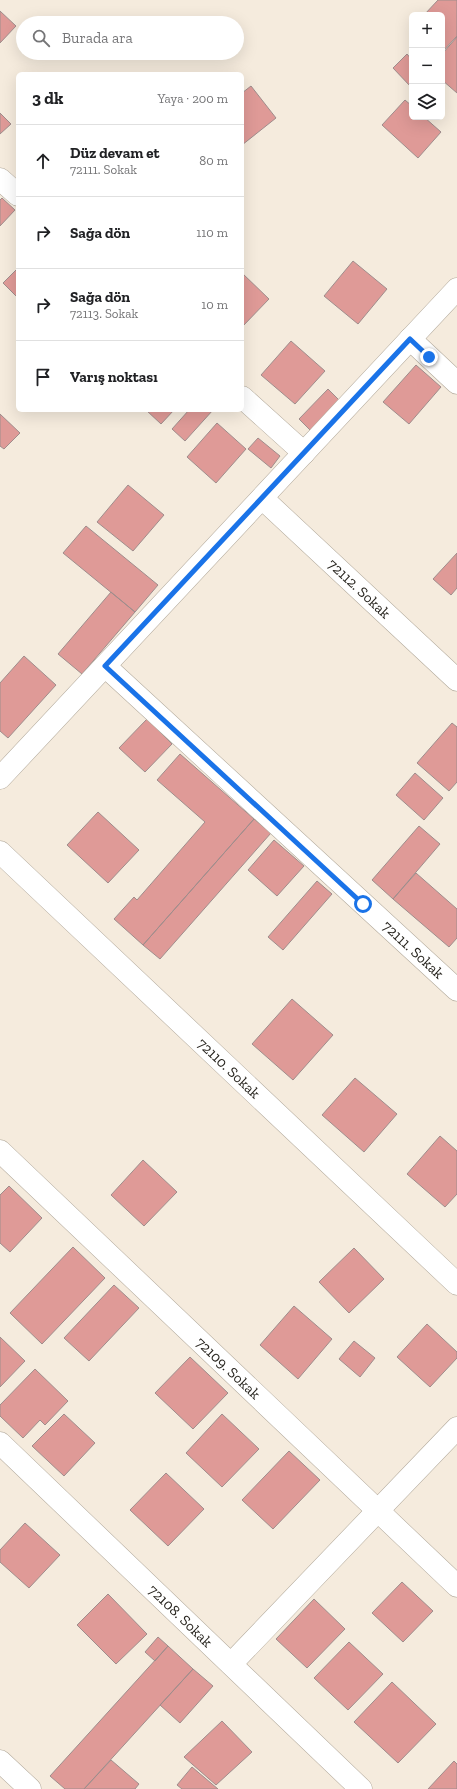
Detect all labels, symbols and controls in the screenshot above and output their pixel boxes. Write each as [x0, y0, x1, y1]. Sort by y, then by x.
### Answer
map controls [409, 12, 445, 120]
button: + [409, 12, 445, 48]
search box [16, 16, 244, 60]
icon: search [30, 27, 52, 49]
text: Burada ara [62, 29, 133, 47]
button: − [409, 48, 445, 84]
button: layers [409, 84, 445, 120]
text: 3 dk [32, 88, 63, 108]
text: Yaya · 200 m [157, 91, 228, 106]
text: Düz devam et [70, 144, 159, 162]
icon: ahead [32, 150, 54, 172]
text: 80 m [199, 153, 228, 168]
text: 72111. Sokak [70, 162, 137, 177]
icon: right [32, 222, 54, 244]
text: Sağa dön [70, 224, 130, 242]
text: 110 m [196, 225, 228, 240]
text: Sağa dön [70, 288, 130, 306]
icon: right [32, 294, 54, 316]
text: 10 m [201, 297, 228, 312]
text: 72113. Sokak [70, 306, 138, 321]
route end [420, 348, 438, 366]
icon: arrive [32, 366, 54, 388]
text: Varış noktası [70, 368, 158, 386]
street label: 72112. Sokak [324, 555, 394, 622]
route start [354, 895, 372, 913]
street label: 72111. Sokak [379, 917, 448, 983]
street label: 72110. Sokak [194, 1034, 264, 1103]
street label: 72109. Sokak [192, 1333, 264, 1403]
street label: 72108. Sokak [145, 1581, 217, 1651]

